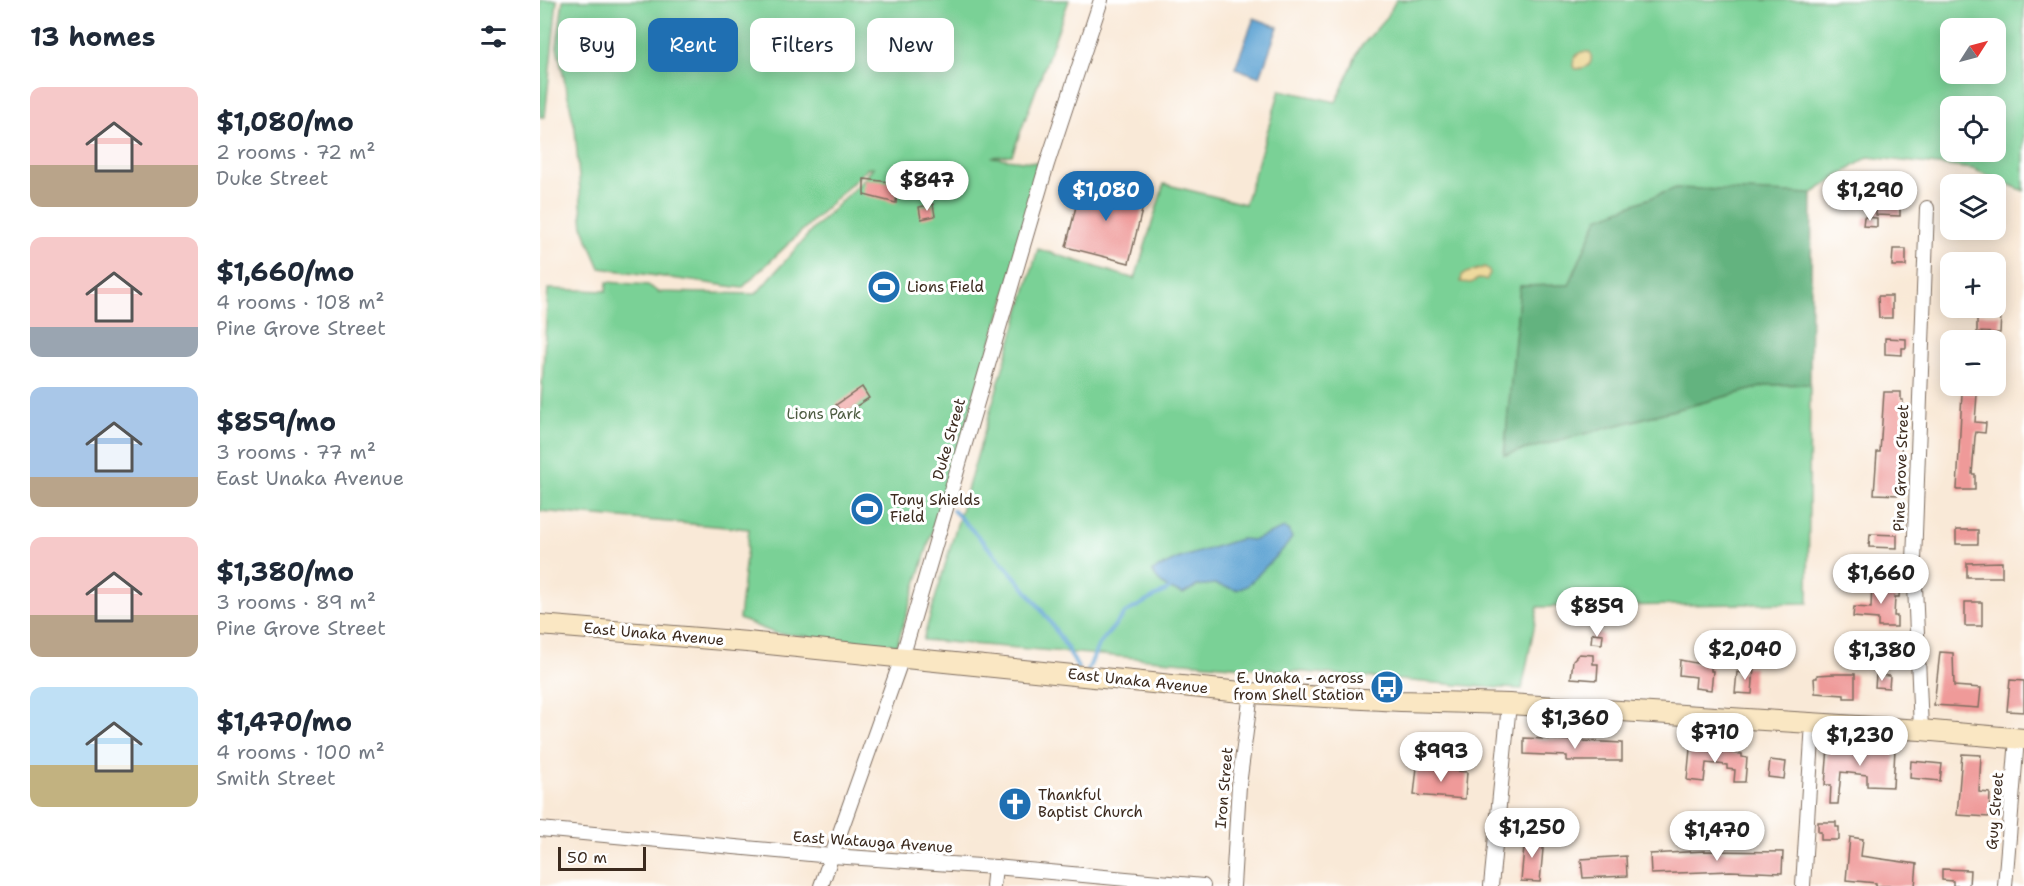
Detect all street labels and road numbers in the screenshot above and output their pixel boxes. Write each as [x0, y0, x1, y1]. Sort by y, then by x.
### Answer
street label: Duke Street [928, 396, 970, 482]
street label: Pine Grove Street [1889, 404, 1913, 532]
street label: East Unaka Avenue [583, 618, 725, 650]
street label: East Unaka Avenue [1067, 664, 1209, 698]
street label: Iron Street [1210, 747, 1238, 829]
street label: Guy Street [1982, 771, 2008, 851]
street label: East Watauga Avenue [792, 826, 954, 858]

